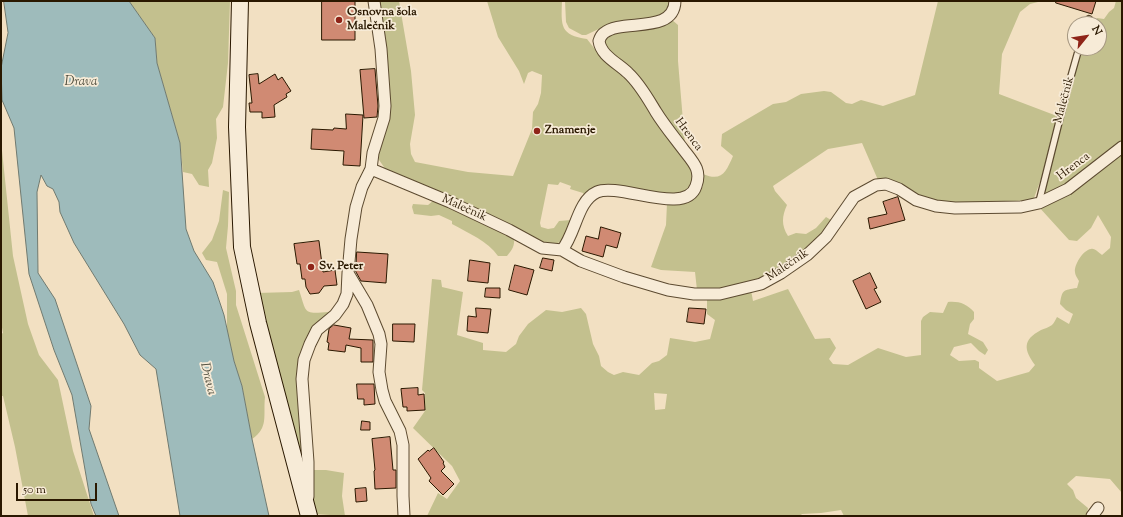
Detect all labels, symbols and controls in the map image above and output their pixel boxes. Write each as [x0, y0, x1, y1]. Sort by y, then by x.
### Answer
place label: Osnovna šola Malečnik [347, 6, 417, 34]
marker: Osnovna šola Malečnik [334, 15, 344, 25]
north arrow [1067, 16, 1107, 56]
text: N [1087, 23, 1106, 38]
water label: Drava [65, 75, 97, 91]
street label: Malečnik [1052, 75, 1078, 125]
street label: Hrenca [671, 116, 705, 154]
place label: Znamenje [545, 124, 596, 138]
marker: Znamenje [532, 126, 542, 136]
street label: Hrenca [1055, 150, 1093, 184]
street label: Malečnik [439, 193, 489, 225]
street label: Malečnik [764, 247, 812, 285]
place label: Sv. Peter [319, 260, 363, 274]
marker: Sv. Peter [306, 262, 316, 272]
water label: Drava [195, 361, 219, 397]
scale bar [18, 475, 99, 501]
text: 50 m [23, 481, 46, 499]

